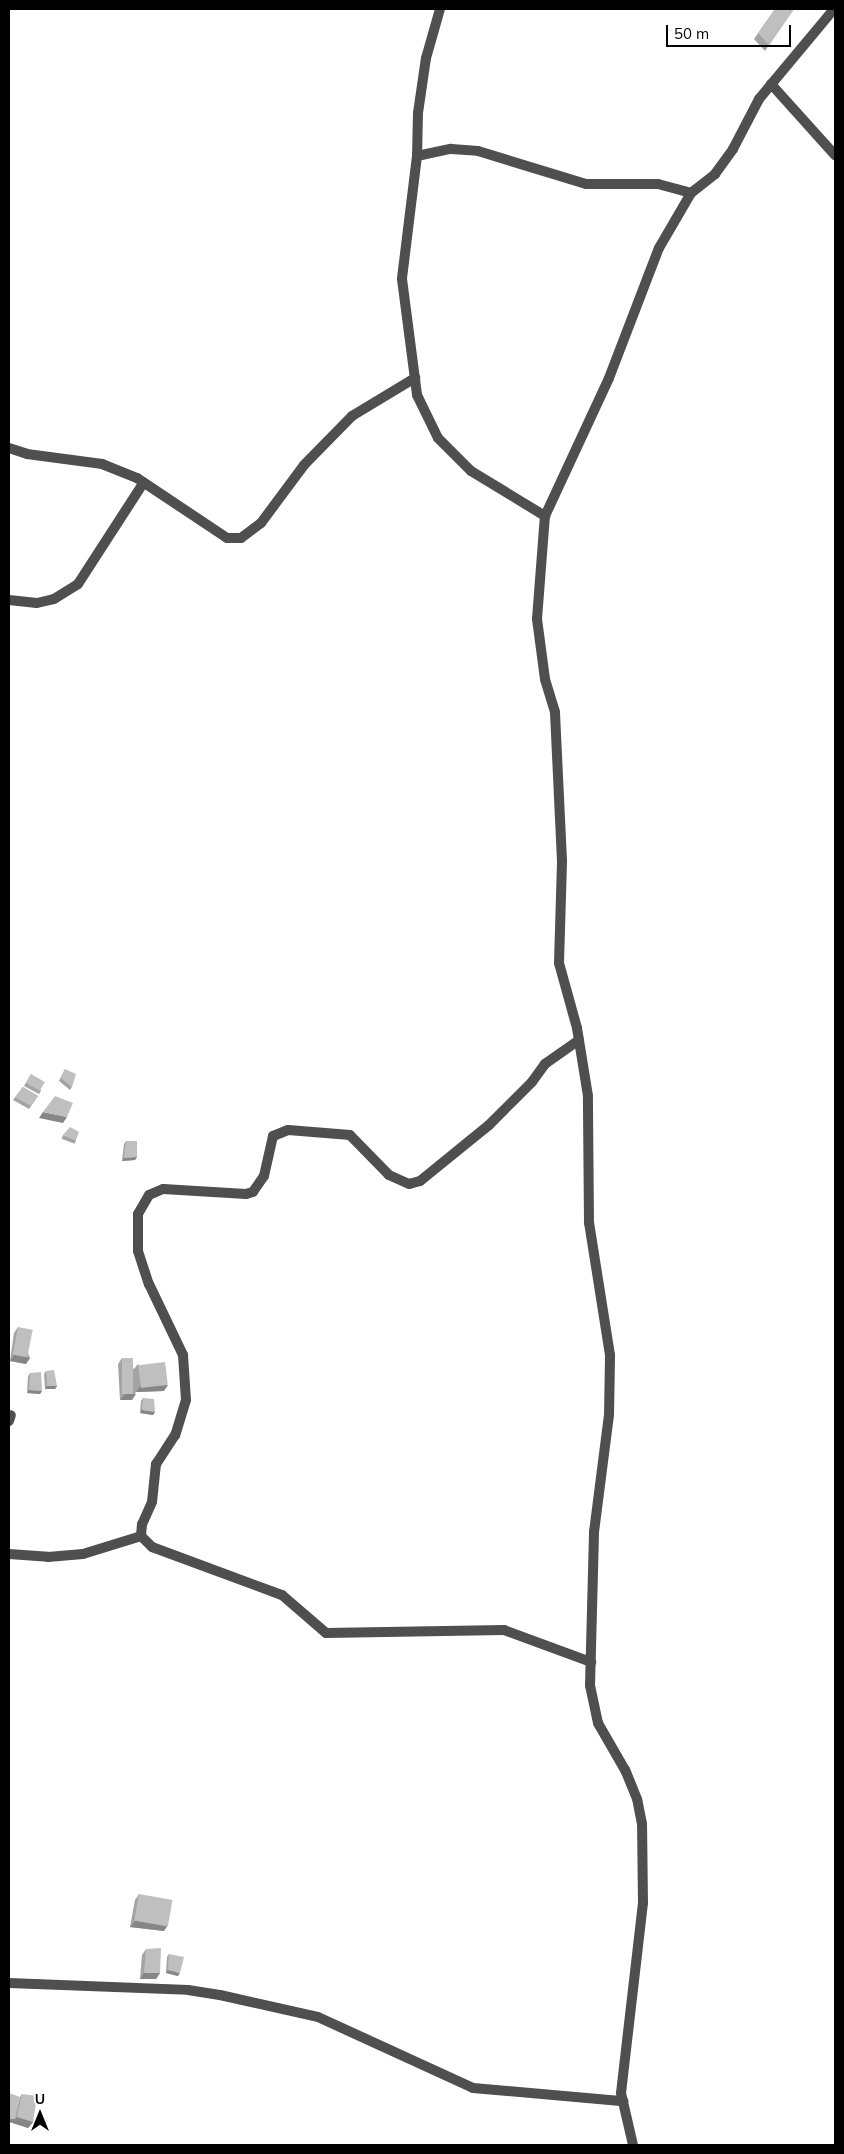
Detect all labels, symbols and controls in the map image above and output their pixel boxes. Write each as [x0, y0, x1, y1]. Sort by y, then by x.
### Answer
scale bar [669, 15, 794, 47]
text: 50 m [674, 24, 709, 43]
north arrow [15, 2089, 65, 2139]
text: U [35, 2090, 45, 2108]

